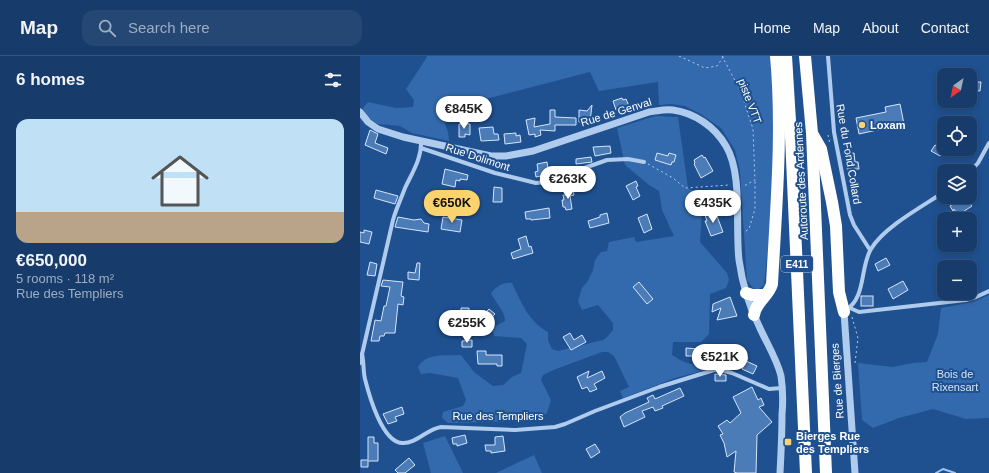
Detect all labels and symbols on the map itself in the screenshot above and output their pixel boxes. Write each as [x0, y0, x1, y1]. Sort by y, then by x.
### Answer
north arrow [937, 68, 977, 108]
street label: piste VTT [736, 77, 764, 125]
pin: €845K [436, 96, 492, 130]
street label: Rue de Genval [579, 96, 653, 128]
street label: Rue du Fond Collard [834, 103, 864, 205]
place label: Loxam [870, 119, 906, 131]
marker: Loxam [857, 120, 867, 130]
street label: Autoroute des Ardennes [792, 121, 810, 240]
street label: Rue Dolimont [444, 141, 512, 173]
pin: €263K [540, 166, 596, 200]
pin: €650K [424, 190, 480, 224]
pin: €435K [685, 190, 741, 224]
road number: E411 [781, 256, 813, 272]
pin: €255K [439, 310, 495, 344]
street label: Rue de Bierges [828, 342, 846, 419]
pin: €521K [692, 344, 748, 378]
park label: Bois de Rixensart [932, 368, 978, 393]
street label: Rue des Templiers [453, 410, 544, 422]
place label: Bierges Rue des Templiers [796, 430, 869, 455]
marker: Bierges Rue des Templiers [783, 437, 793, 447]

